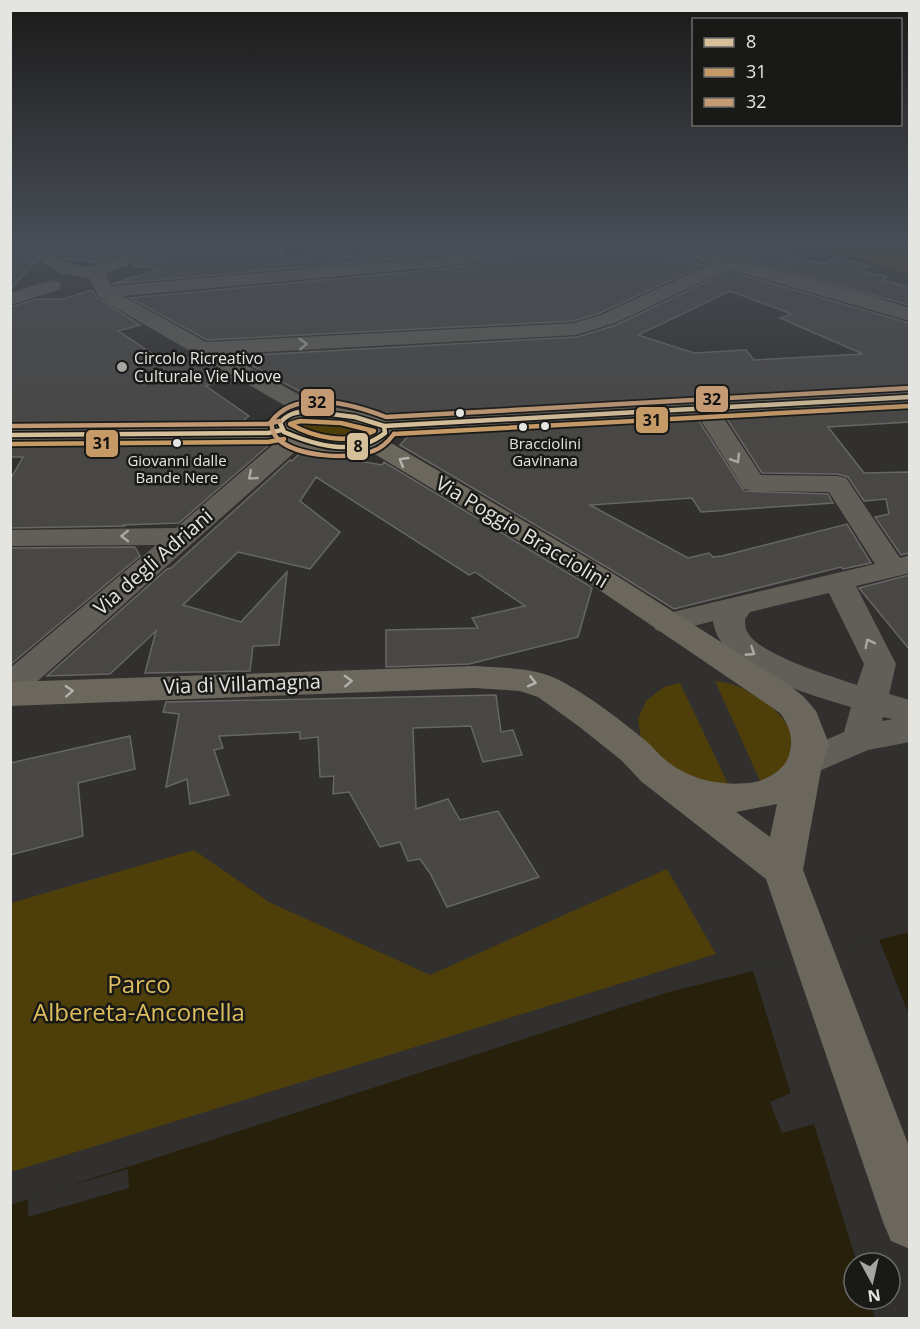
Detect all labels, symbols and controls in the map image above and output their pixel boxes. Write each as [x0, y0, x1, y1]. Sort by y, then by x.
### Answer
legend [692, 18, 902, 126]
text: 8 [746, 29, 756, 53]
text: 31 [746, 59, 767, 83]
text: 32 [746, 89, 767, 113]
one-way arrow [298, 337, 307, 350]
place label: Circolo Ricreativo Culturale Vie Nuove [134, 347, 281, 387]
marker: Circolo Ricreativo Culturale Vie Nuove [115, 360, 129, 374]
line badge: 32 [695, 385, 729, 413]
line badge: 32 [300, 388, 335, 417]
text: 32 [703, 388, 721, 410]
text: 32 [308, 391, 326, 413]
line badge: 31 [635, 406, 669, 434]
unlabelled marker [454, 407, 466, 419]
text: 31 [643, 409, 661, 431]
marker: Bracciolini Gavinana [539, 420, 551, 432]
unlabelled marker [517, 421, 529, 433]
line badge: 31 [85, 429, 119, 458]
text: 31 [93, 432, 111, 454]
line badge: 8 [346, 432, 369, 461]
place label: Bracciolini Gavinana [509, 433, 581, 470]
text: 8 [353, 435, 363, 457]
marker: Giovanni dalle Bande Nere [171, 437, 183, 449]
place label: Giovanni dalle Bande Nere [127, 450, 227, 487]
one-way arrow [729, 453, 741, 463]
one-way arrow [399, 456, 409, 468]
one-way arrow [248, 469, 259, 480]
street label: Via Poggio Bracciolini [431, 469, 614, 594]
street label: Via degli Adriani [87, 502, 218, 621]
one-way arrow [121, 530, 130, 542]
one-way arrow [864, 638, 876, 649]
one-way arrow [744, 644, 755, 655]
street label: Via di Villamagna [163, 667, 321, 700]
one-way arrow [343, 675, 352, 687]
one-way arrow [526, 675, 536, 688]
one-way arrow [64, 685, 73, 698]
park label: Parco Albereta-Anconella [33, 967, 245, 1028]
north arrow [842, 1251, 902, 1311]
text: N [866, 1284, 882, 1308]

